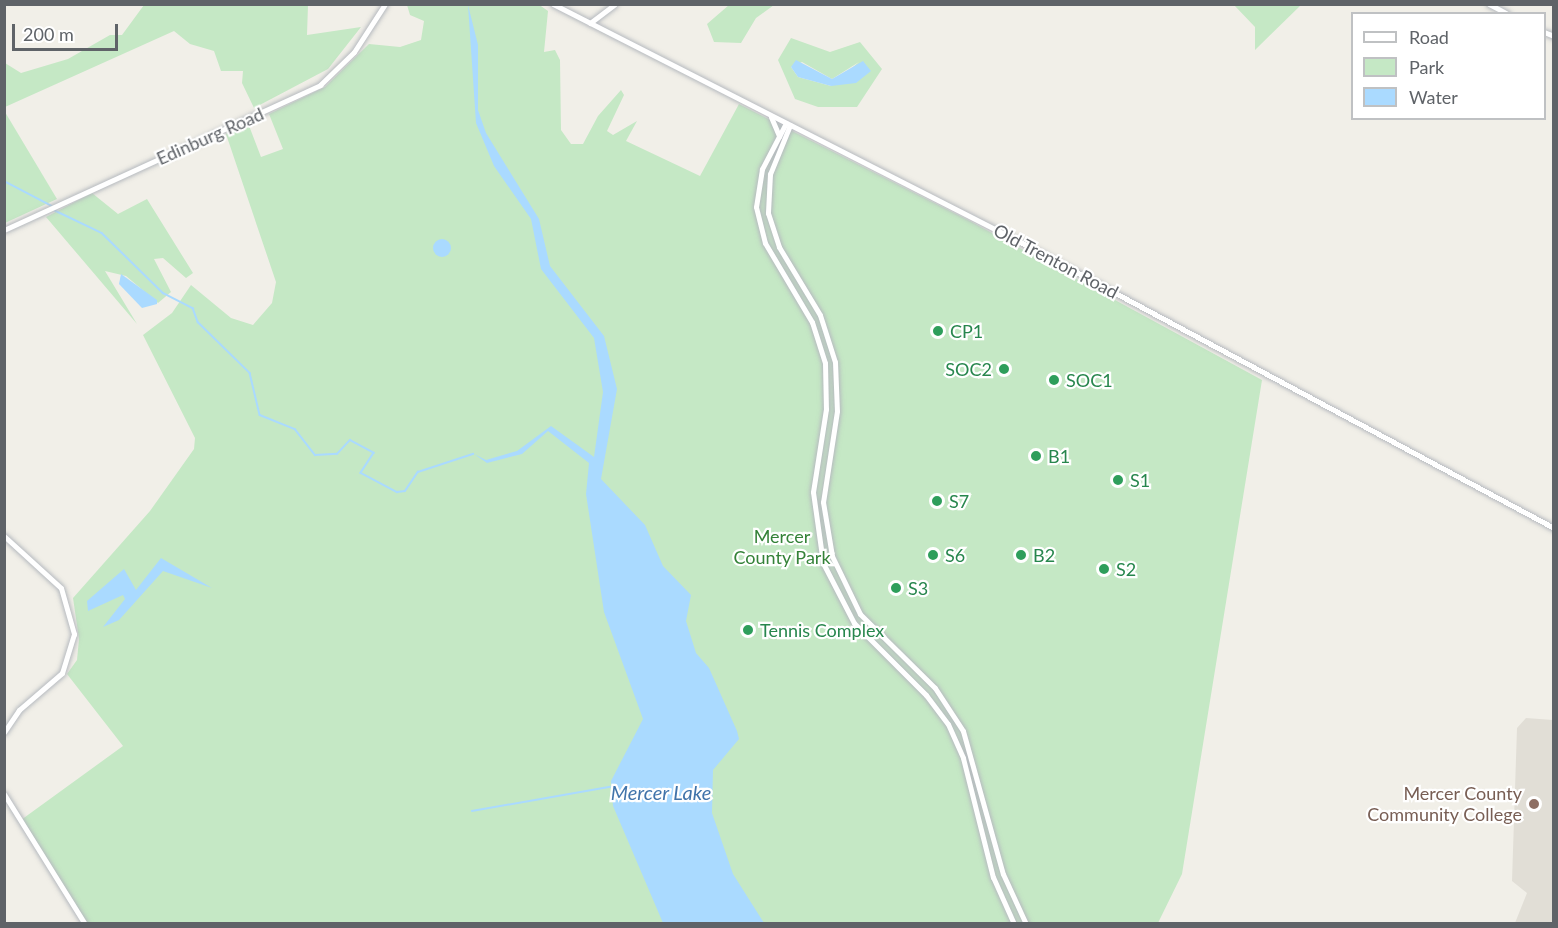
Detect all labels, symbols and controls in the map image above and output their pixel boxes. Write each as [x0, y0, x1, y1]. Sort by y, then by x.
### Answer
scale bar [15, 12, 122, 50]
legend [1351, 12, 1546, 120]
text: 200 m [23, 23, 74, 45]
text: Road [1409, 26, 1449, 48]
text: Park [1409, 56, 1444, 78]
text: Water [1409, 86, 1458, 108]
street label: Edinburg Road [153, 103, 267, 169]
street label: Old Trenton Road [990, 219, 1122, 303]
place label: CP1 [950, 320, 983, 342]
marker: CP1 [931, 324, 945, 338]
place label: SOC2 [945, 358, 992, 380]
marker: SOC2 [997, 362, 1011, 376]
place label: SOC1 [1066, 369, 1113, 391]
marker: SOC1 [1047, 373, 1061, 387]
place label: B1 [1048, 445, 1070, 467]
marker: B1 [1029, 449, 1043, 463]
place label: S1 [1130, 469, 1150, 491]
marker: S1 [1111, 473, 1125, 487]
place label: S7 [949, 490, 969, 512]
marker: S7 [930, 494, 944, 508]
park label: Mercer County Park [733, 526, 831, 568]
place label: S6 [945, 544, 965, 566]
place label: B2 [1033, 544, 1055, 566]
marker: S6 [926, 548, 940, 562]
marker: B2 [1014, 548, 1028, 562]
place label: S2 [1116, 558, 1136, 580]
marker: S2 [1097, 562, 1111, 576]
place label: S3 [908, 577, 928, 599]
marker: S3 [889, 581, 903, 595]
place label: Tennis Complex [760, 619, 884, 641]
marker: Tennis Complex [741, 623, 755, 637]
water label: Mercer Lake [611, 780, 711, 804]
place label: Mercer County Community College [1367, 783, 1522, 826]
marker: Mercer County Community College [1527, 797, 1541, 811]

